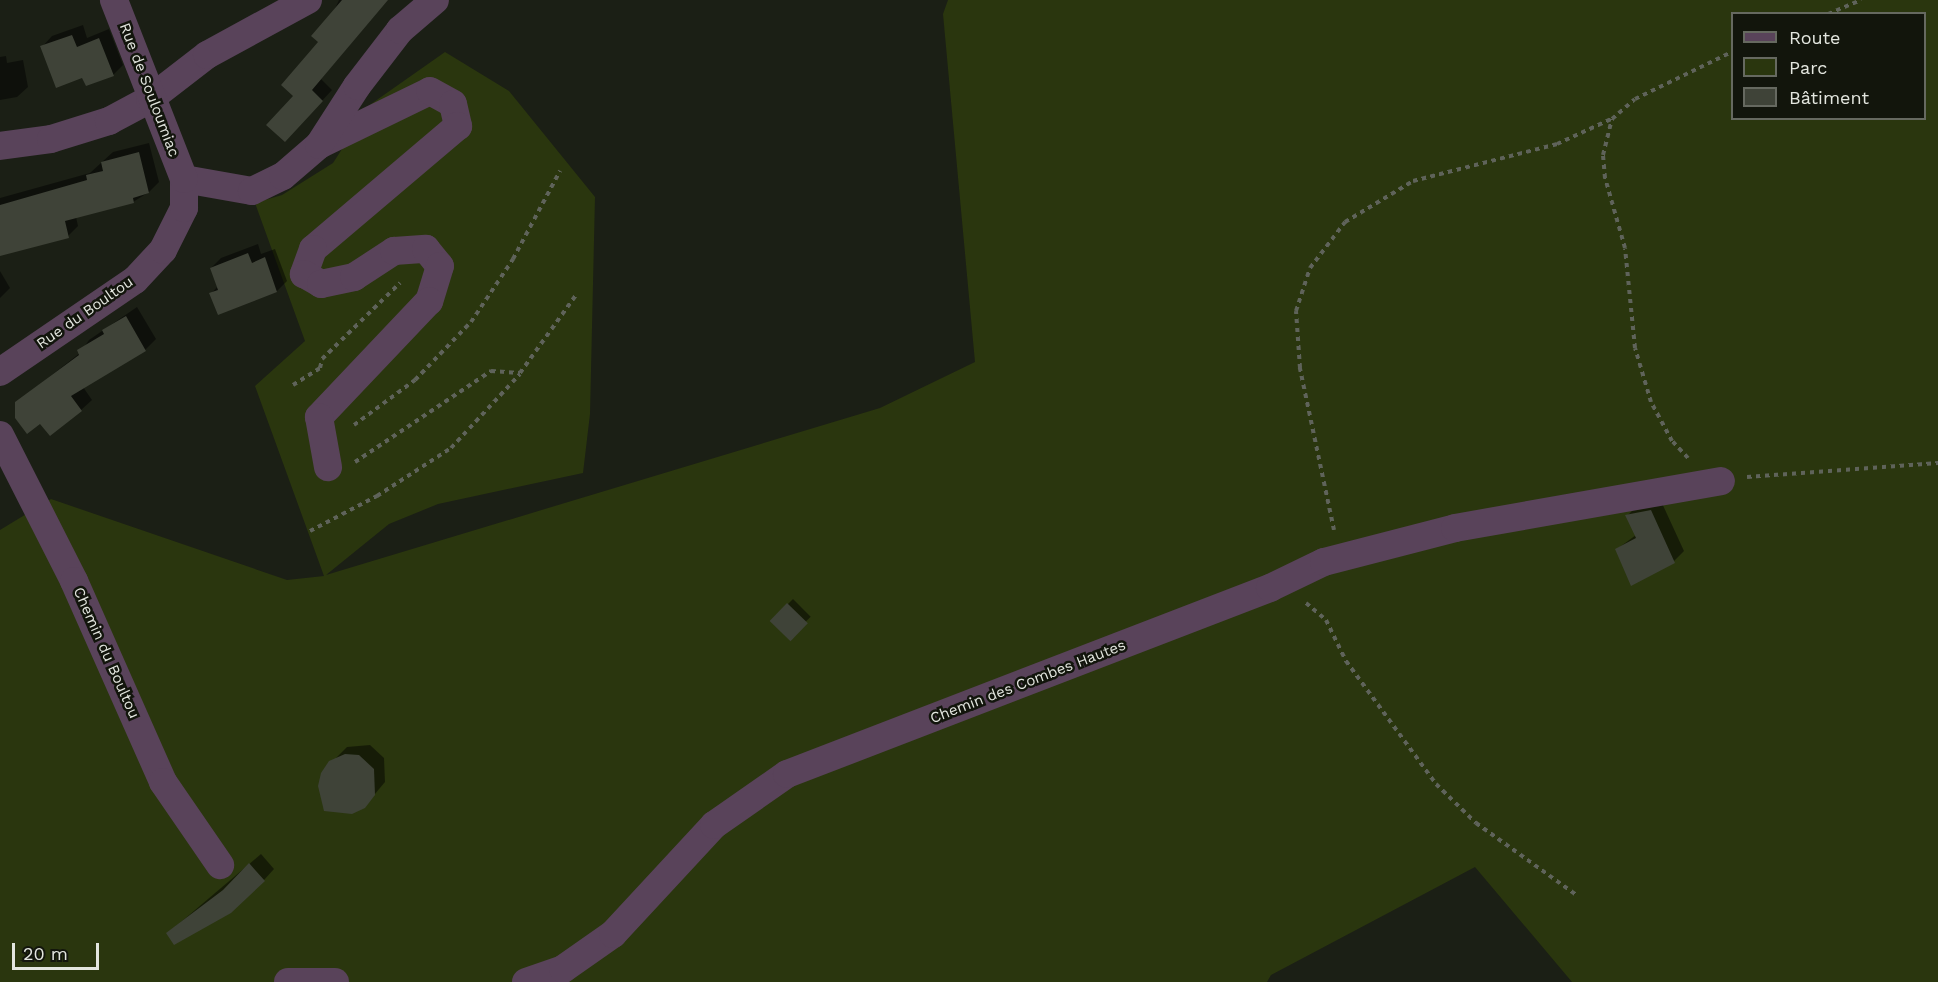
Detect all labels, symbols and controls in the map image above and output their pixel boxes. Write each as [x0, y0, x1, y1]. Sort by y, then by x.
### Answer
legend [1731, 12, 1926, 120]
street label: Rue de Souloumiac [115, 21, 183, 159]
text: Route [1789, 27, 1841, 48]
text: Parc [1789, 57, 1827, 78]
text: Bâtiment [1789, 87, 1869, 108]
street label: Rue du Boultou [33, 273, 137, 353]
street label: Chemin du Boultou [69, 585, 143, 721]
street label: Chemin des Combes Hautes [928, 636, 1128, 728]
scale bar [15, 931, 102, 969]
text: 20 m [23, 943, 68, 964]

